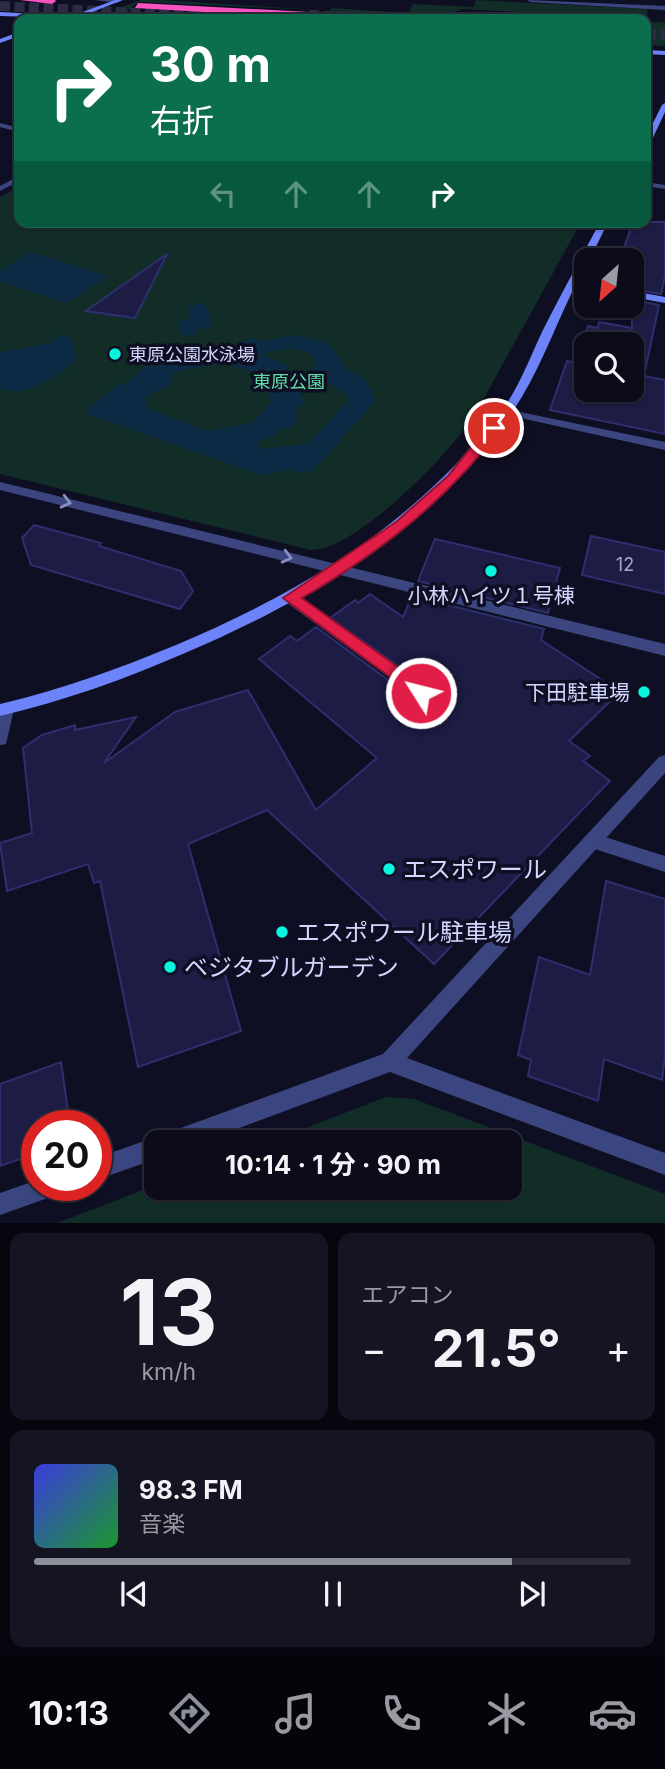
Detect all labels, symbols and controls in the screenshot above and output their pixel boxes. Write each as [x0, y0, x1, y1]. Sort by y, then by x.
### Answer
text: 30 m [150, 35, 271, 94]
icon: right [35, 42, 126, 133]
text: 右折 [150, 101, 214, 140]
icon: left [204, 175, 242, 213]
icon: ahead [277, 175, 315, 213]
icon: ahead [350, 175, 388, 213]
icon: right [423, 175, 461, 213]
north arrow [574, 248, 644, 318]
map controls [574, 248, 644, 402]
button: search [574, 332, 644, 402]
place label: 東原公園水泳場 [129, 344, 255, 365]
marker: 東原公園水泳場 [107, 346, 123, 362]
park label: 東原公園 [253, 371, 325, 392]
pin [464, 398, 524, 458]
icon: arrive [475, 409, 513, 447]
one-way arrow [60, 494, 72, 508]
one-way arrow [281, 549, 293, 564]
house number: 12 [616, 554, 634, 575]
marker: 小林ハイツ１号棟 [483, 563, 499, 579]
place label: 小林ハイツ１号棟 [407, 583, 575, 608]
position arrow [384, 656, 458, 730]
place label: 下田駐車場 [525, 680, 630, 705]
marker: 下田駐車場 [636, 684, 652, 700]
place label: エスポワール [403, 855, 547, 884]
marker: エスポワール [381, 861, 397, 877]
place label: エスポワール駐車場 [296, 918, 512, 947]
marker: エスポワール駐車場 [274, 924, 290, 940]
place label: ベジタブルガーデン [184, 953, 399, 982]
marker: ベジタブルガーデン [162, 959, 178, 975]
speed limit sign: 20 [21, 1110, 112, 1201]
text: 10:14 · 1 分 · 90 m [225, 1149, 441, 1180]
text: 13 [120, 1257, 218, 1367]
text: エアコン [362, 1281, 454, 1309]
text: 21.5° [432, 1317, 561, 1380]
text: − [362, 1326, 387, 1372]
text: + [606, 1326, 631, 1372]
text: km/h [141, 1358, 196, 1386]
text: 98.3 FM [139, 1474, 243, 1505]
text: 音楽 [139, 1510, 185, 1538]
icon: previous [115, 1575, 153, 1613]
icon: pause [314, 1575, 352, 1613]
icon: next [513, 1575, 551, 1613]
icon: directions [165, 1689, 214, 1738]
icon: music [271, 1689, 320, 1738]
icon: phone [377, 1689, 426, 1738]
icon: climate [482, 1689, 531, 1738]
icon: car [588, 1689, 637, 1738]
text: 10:13 [28, 1694, 109, 1733]

